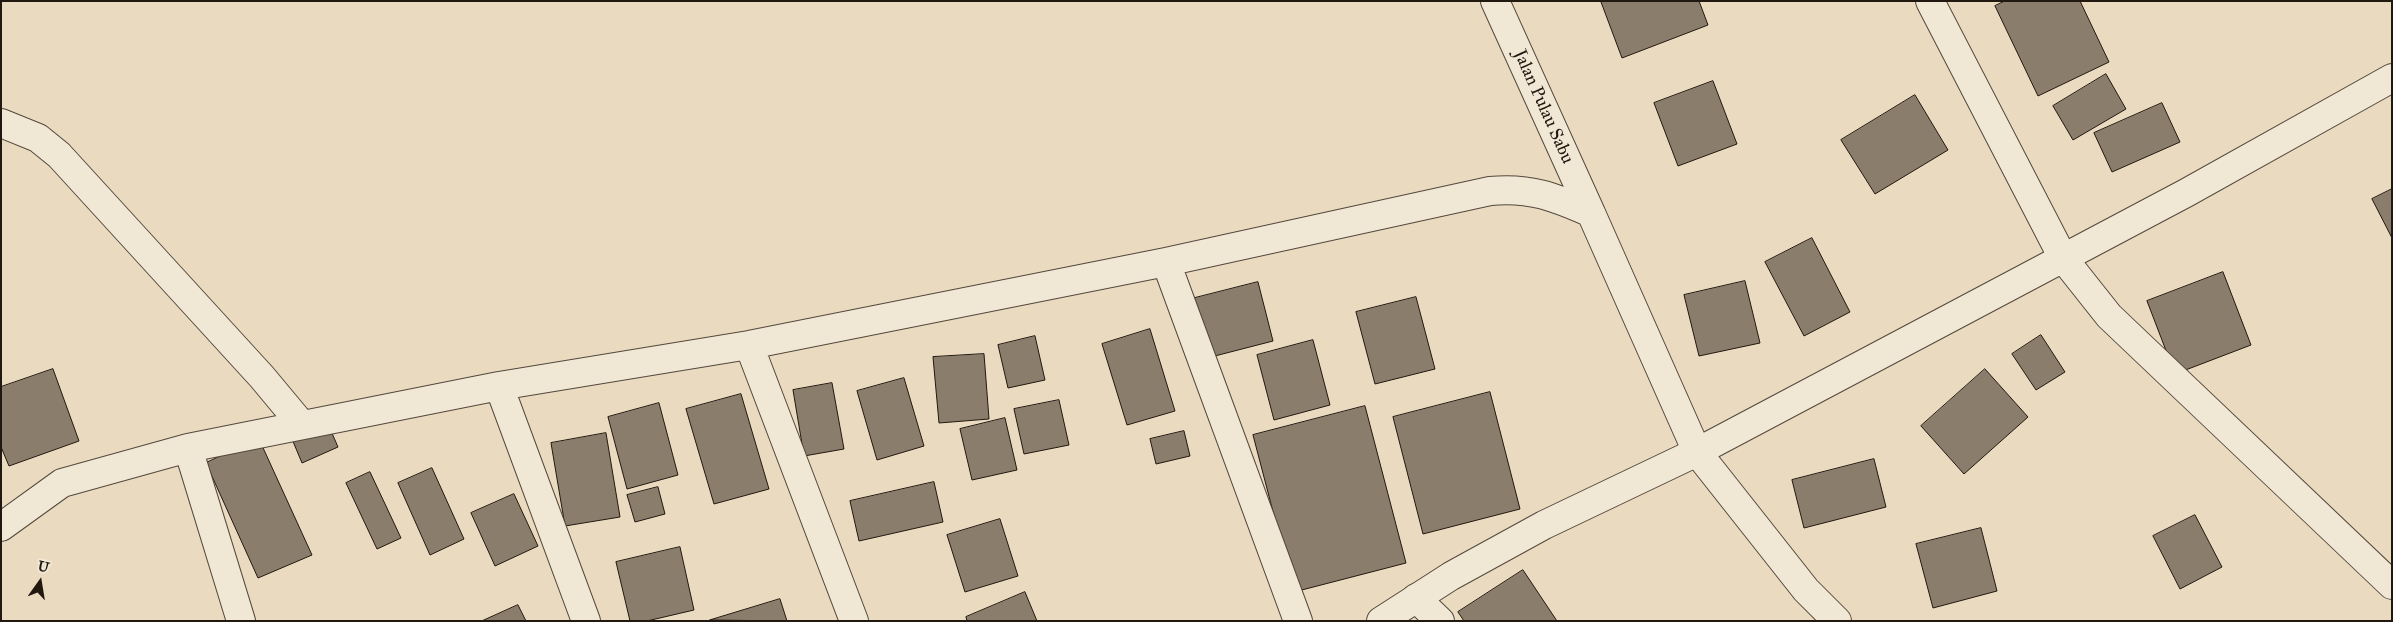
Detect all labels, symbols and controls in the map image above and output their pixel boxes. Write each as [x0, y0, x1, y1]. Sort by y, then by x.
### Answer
street label: Jalan Pulau Sabu [1508, 47, 1578, 167]
north arrow [15, 557, 65, 607]
text: U [36, 557, 51, 576]

